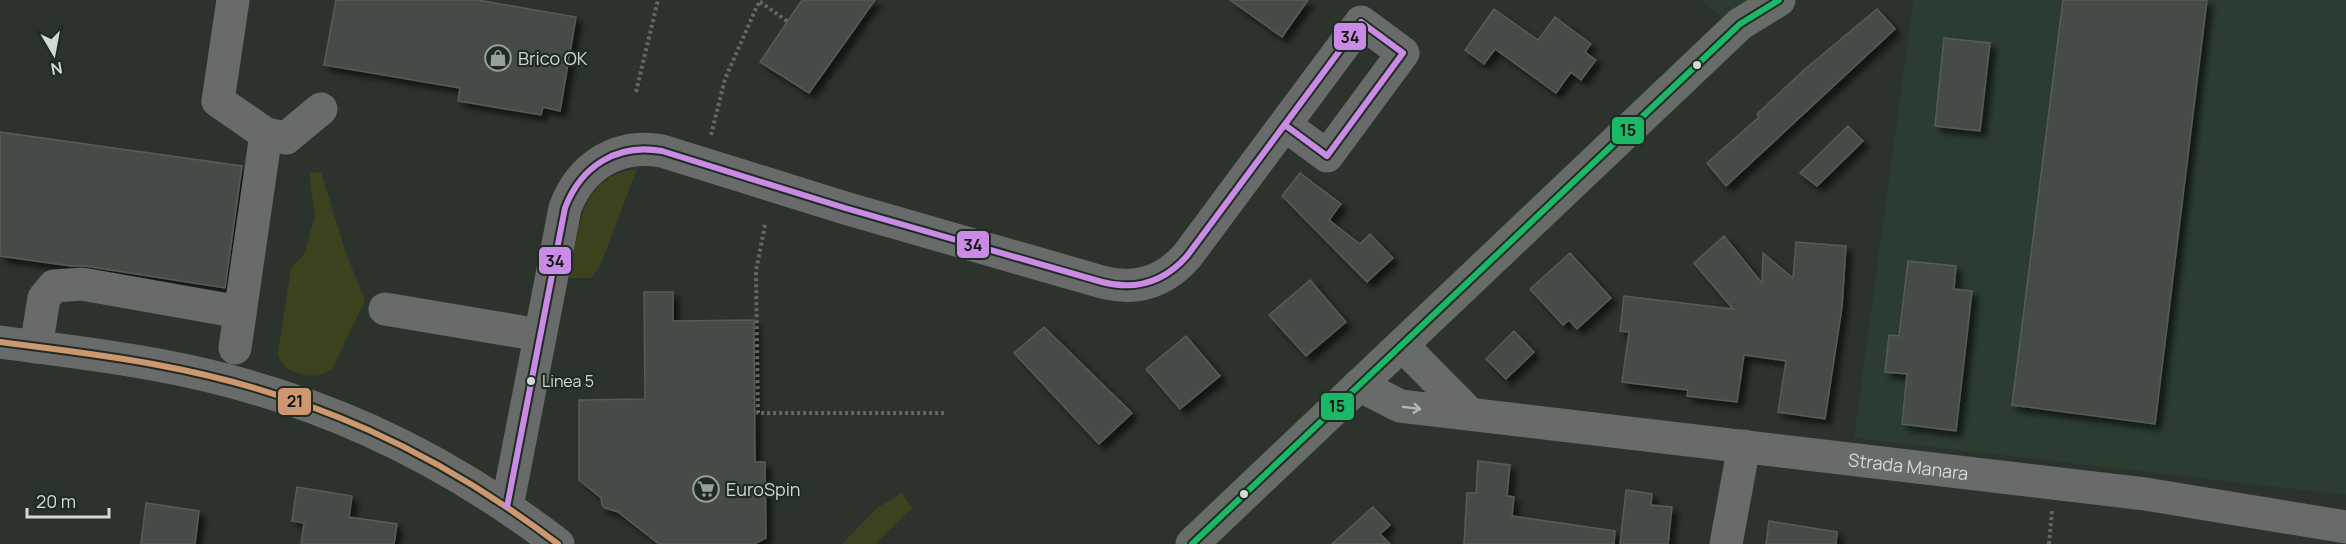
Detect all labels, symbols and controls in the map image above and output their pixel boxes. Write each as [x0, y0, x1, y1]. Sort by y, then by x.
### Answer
line badge: 34 [1333, 22, 1367, 51]
north arrow [24, 24, 84, 84]
text: 34 [1340, 26, 1360, 48]
shop icon: Brico OK [483, 43, 513, 73]
place label: Brico OK [518, 46, 588, 70]
text: N [49, 57, 64, 81]
unlabelled marker [1691, 59, 1703, 71]
line badge: 15 [1611, 116, 1645, 145]
text: 15 [1620, 119, 1636, 141]
line badge: 34 [956, 230, 990, 259]
text: 34 [963, 234, 983, 256]
line badge: 34 [538, 246, 572, 275]
text: 34 [545, 250, 565, 272]
place label: Linea 5 [542, 370, 594, 392]
marker: Linea 5 [525, 375, 537, 387]
line badge: 21 [277, 387, 312, 416]
text: 21 [287, 390, 303, 412]
line badge: 15 [1320, 392, 1355, 421]
text: 15 [1329, 395, 1345, 417]
one-way arrow [1402, 403, 1422, 414]
street label: Strada Manara [1847, 447, 1970, 485]
supermarket icon: EuroSpin [691, 474, 721, 504]
place label: EuroSpin [726, 477, 801, 501]
scale bar [27, 481, 110, 519]
unlabelled marker [1238, 488, 1250, 500]
text: 20 m [36, 489, 76, 513]

